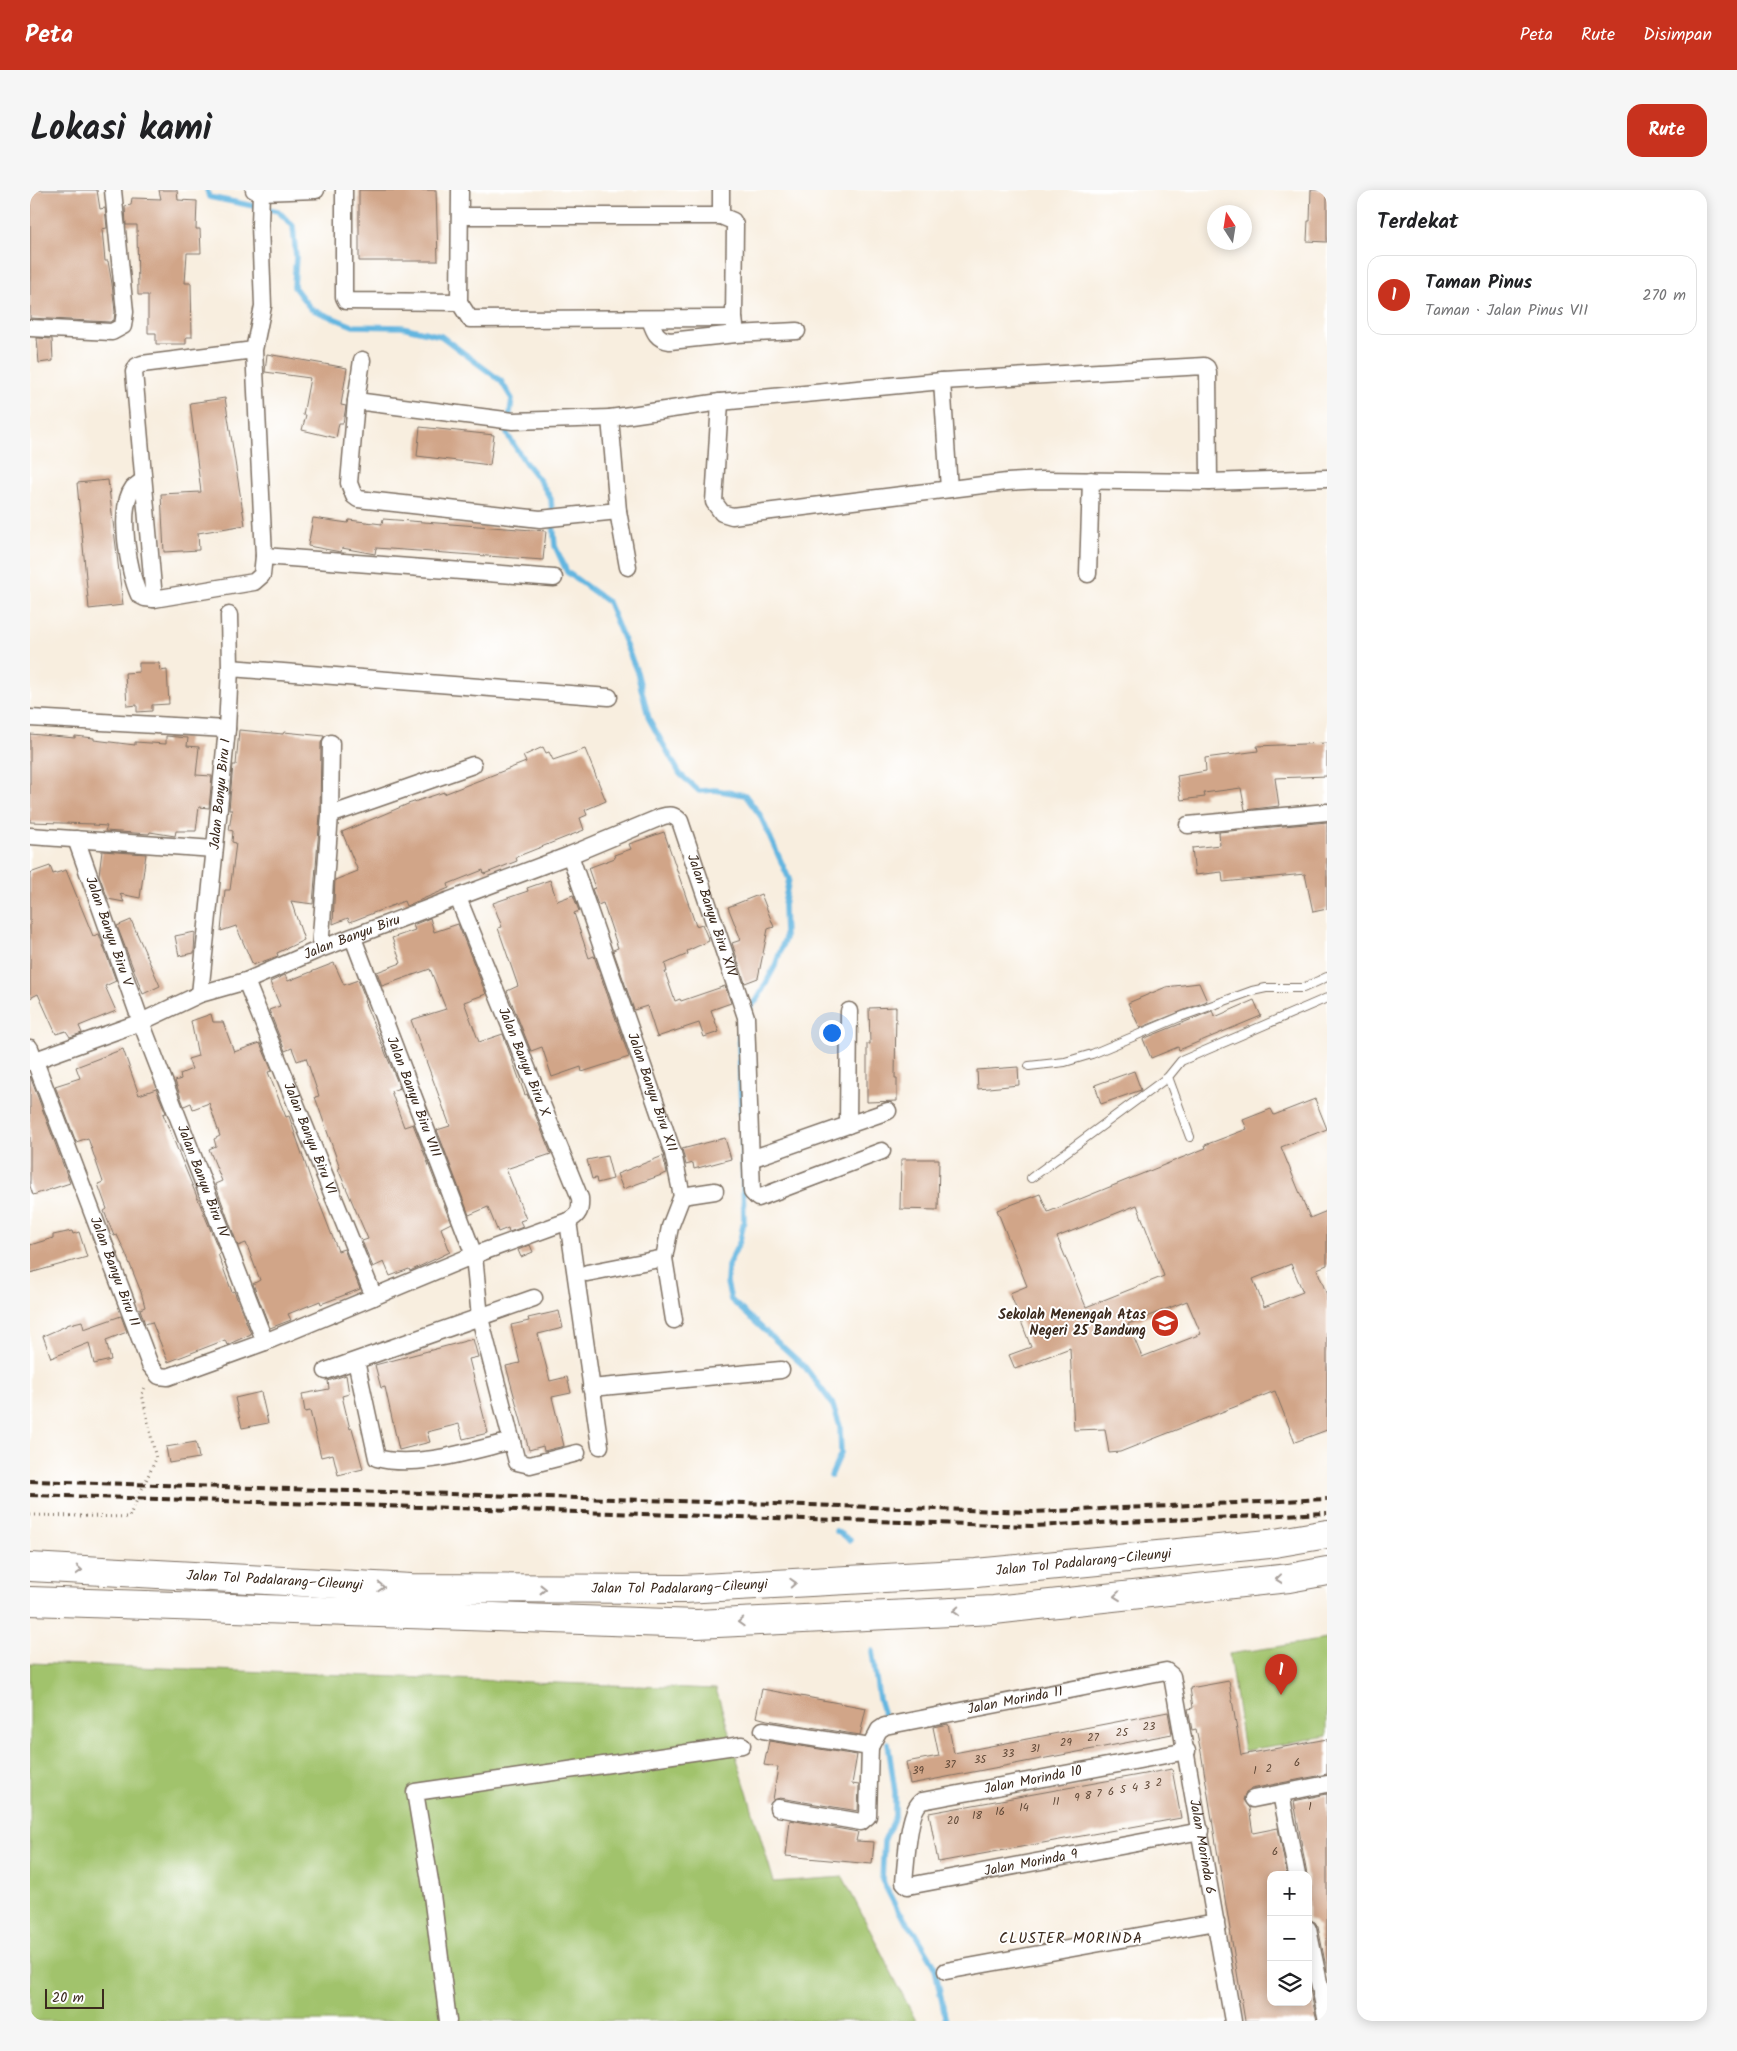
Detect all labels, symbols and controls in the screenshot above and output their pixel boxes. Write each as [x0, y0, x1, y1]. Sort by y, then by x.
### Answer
text: Peta [25, 16, 73, 55]
text: Peta [1520, 21, 1553, 50]
text: Rute [1581, 21, 1615, 50]
text: Disimpan [1643, 21, 1712, 50]
text: Lokasi kami [30, 102, 212, 158]
button: Rute [1627, 104, 1707, 157]
north arrow [1207, 205, 1252, 250]
text: Terdekat [1377, 206, 1458, 239]
text: Taman Pinus [1425, 268, 1532, 298]
text: 1 [1392, 283, 1396, 308]
text: 270 m [1642, 283, 1686, 308]
text: Taman · Jalan Pinus VII [1425, 298, 1588, 323]
street label: Jalan Banyu Biru I [204, 737, 237, 851]
street label: Jalan Banyu Biru XIV [681, 851, 743, 981]
street label: Jalan Banyu Biru V [79, 874, 139, 991]
street label: Jalan Banyu Biru [300, 909, 404, 966]
street label: Jalan Banyu Biru X [492, 1004, 556, 1120]
your location [819, 1020, 845, 1046]
street label: Jalan Banyu Biru XII [621, 1030, 683, 1155]
street label: Jalan Banyu Biru VIII [381, 1033, 447, 1160]
street label: Jalan Banyu Biru VI [277, 1079, 342, 1198]
street label: Jalan Banyu Biru IV [171, 1122, 235, 1242]
street label: Jalan Banyu Biru II [84, 1213, 145, 1330]
place label: Sekolah Menengah Atas Negeri 25 Bandung [998, 1304, 1146, 1342]
school or university icon: Sekolah Menengah Atas Negeri 25 Bandung [1150, 1308, 1180, 1338]
street label: Jalan Tol Padalarang–Cileunyi [995, 1543, 1173, 1582]
one-way arrow [75, 1565, 83, 1576]
street label: Jalan Tol Padalarang–Cileunyi [186, 1565, 364, 1596]
street label: Jalan Tol Padalarang–Cileunyi [591, 1573, 769, 1600]
one-way arrow [1275, 1573, 1283, 1584]
one-way arrow [789, 1577, 797, 1588]
one-way arrow [377, 1581, 385, 1592]
one-way arrow [540, 1584, 547, 1594]
one-way arrow [1113, 1590, 1121, 1601]
one-way arrow [951, 1606, 959, 1617]
one-way arrow [737, 1616, 745, 1627]
pin: 1 [1265, 1654, 1297, 1695]
street label: Jalan Morinda 11 [965, 1680, 1065, 1721]
house number: 23 [1143, 1718, 1155, 1736]
house number: 25 [1116, 1724, 1129, 1742]
house number: 27 [1087, 1729, 1100, 1747]
house number: 29 [1060, 1734, 1073, 1752]
house number: 31 [1030, 1740, 1040, 1758]
house number: 33 [1002, 1745, 1014, 1763]
house number: 35 [974, 1751, 987, 1769]
house number: 6 [1294, 1754, 1300, 1772]
house number: 37 [944, 1756, 957, 1774]
street label: Jalan Morinda 10 [982, 1760, 1084, 1800]
house number: 2 [1266, 1760, 1272, 1778]
house number: 39 [912, 1762, 924, 1780]
house number: 1 [1253, 1762, 1257, 1780]
house number: 2 [1156, 1774, 1162, 1792]
house number: 3 [1144, 1777, 1150, 1795]
house number: 4 [1132, 1779, 1138, 1797]
house number: 5 [1120, 1781, 1127, 1799]
house number: 6 [1108, 1783, 1114, 1801]
house number: 7 [1096, 1785, 1102, 1803]
house number: 8 [1085, 1787, 1092, 1805]
house number: 9 [1074, 1789, 1080, 1807]
house number: 11 [1053, 1793, 1059, 1811]
street label: Jalan Morinda 6 [1183, 1798, 1221, 1896]
house number: 1 [1308, 1798, 1312, 1816]
house number: 14 [1019, 1799, 1029, 1817]
house number: 16 [995, 1803, 1005, 1821]
house number: 18 [972, 1807, 982, 1825]
house number: 20 [947, 1812, 959, 1830]
street label: Jalan Morinda 9 [982, 1843, 1080, 1882]
house number: 6 [1272, 1843, 1278, 1861]
map controls [1267, 1871, 1312, 2006]
button: + [1267, 1871, 1312, 1916]
button: − [1267, 1916, 1312, 1961]
district label: CLUSTER MORINDA [999, 1927, 1143, 1951]
button: layers [1267, 1961, 1312, 2006]
scale bar [45, 1986, 104, 2009]
text: 20 m [52, 1987, 84, 2009]

